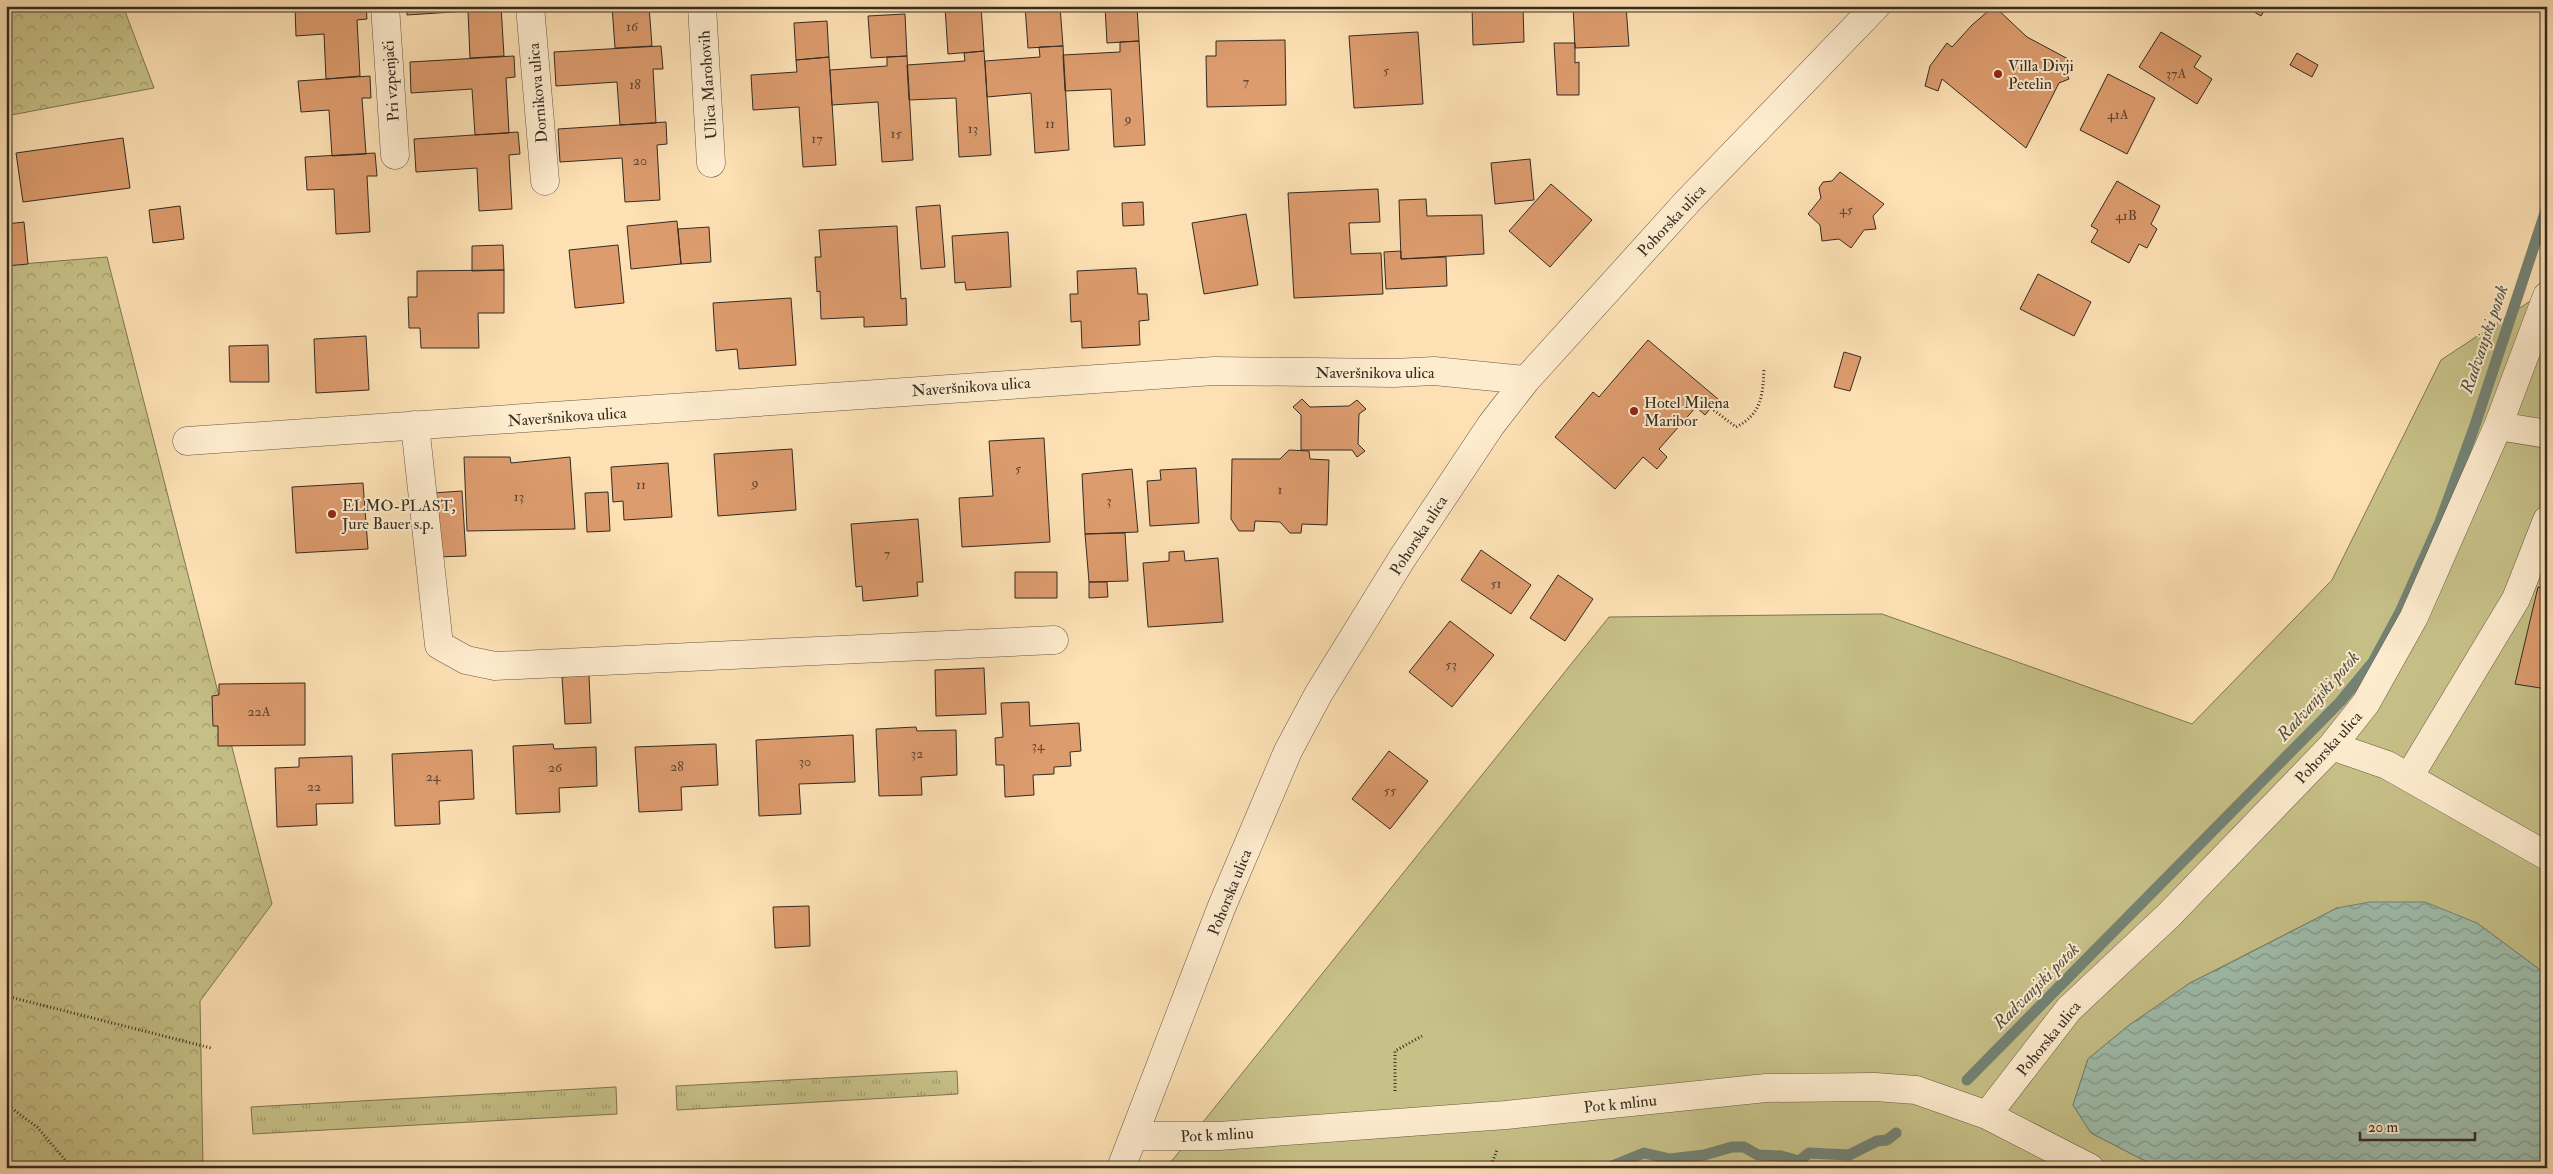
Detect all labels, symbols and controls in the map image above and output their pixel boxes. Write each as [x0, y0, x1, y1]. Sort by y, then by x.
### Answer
house number: 16 [626, 18, 639, 35]
street label: Ulica Marohovih [694, 29, 722, 140]
street label: Pri vzpenjači [378, 40, 405, 122]
street label: Dornikova ulica [524, 42, 552, 144]
place label: Villa Divji Petelin [2008, 56, 2074, 94]
house number: 5 [1383, 62, 1390, 79]
house number: 37A [2166, 65, 2186, 82]
marker: Villa Divji Petelin [1992, 68, 2004, 80]
house number: 7 [1243, 73, 1250, 90]
house number: 18 [629, 76, 641, 93]
house number: 41A [2107, 106, 2129, 123]
house number: 9 [1123, 110, 1132, 127]
house number: 11 [1045, 115, 1055, 132]
house number: 13 [968, 120, 978, 137]
house number: 15 [890, 125, 902, 142]
house number: 17 [811, 130, 823, 147]
house number: 20 [633, 152, 647, 169]
street label: Pohorska ulica [1633, 180, 1710, 261]
house number: 45 [1839, 201, 1854, 218]
house number: 41B [2115, 207, 2137, 224]
water label: Radvanjski potok [2455, 282, 2514, 397]
street label: Naveršnikova ulica [1316, 363, 1435, 383]
street label: Naveršnikova ulica [911, 373, 1032, 401]
place label: Hotel Milena Maribor [1644, 393, 1730, 431]
street label: Naveršnikova ulica [507, 403, 628, 431]
marker: Hotel Milena Maribor [1628, 405, 1640, 417]
house number: 5 [1015, 460, 1022, 477]
house number: 9 [750, 474, 759, 491]
house number: 11 [636, 476, 646, 493]
house number: 1 [1278, 481, 1283, 498]
house number: 13 [514, 488, 524, 505]
house number: 3 [1106, 492, 1112, 509]
street label: Pohorska ulica [1386, 492, 1452, 579]
place label: ELMO-PLAST, Jure Bauer s.p. [341, 496, 456, 535]
marker: ELMO-PLAST, Jure Bauer s.p. [326, 508, 338, 520]
house number: 7 [884, 545, 891, 562]
house number: 51 [1490, 575, 1502, 592]
water label: Radvanjski potok [2271, 647, 2365, 747]
house number: 53 [1445, 656, 1457, 673]
house number: 22A [247, 703, 271, 720]
street label: Pohorska ulica [2291, 707, 2367, 788]
house number: 34 [1032, 737, 1046, 754]
house number: 32 [911, 745, 923, 762]
house number: 30 [799, 753, 811, 770]
house number: 28 [670, 758, 684, 775]
house number: 26 [548, 759, 563, 776]
house number: 24 [426, 768, 442, 785]
house number: 22 [307, 778, 321, 795]
house number: 55 [1384, 782, 1397, 799]
street label: Pohorska ulica [1204, 846, 1256, 938]
water label: Radvanjski potok [1988, 938, 2084, 1035]
street label: Pohorska ulica [2012, 997, 2085, 1080]
street label: Pot k mlinu [1583, 1090, 1658, 1118]
scale bar [2360, 1109, 2476, 1141]
text: 20 m [2368, 1118, 2398, 1137]
street label: Pot k mlinu [1180, 1123, 1254, 1147]

